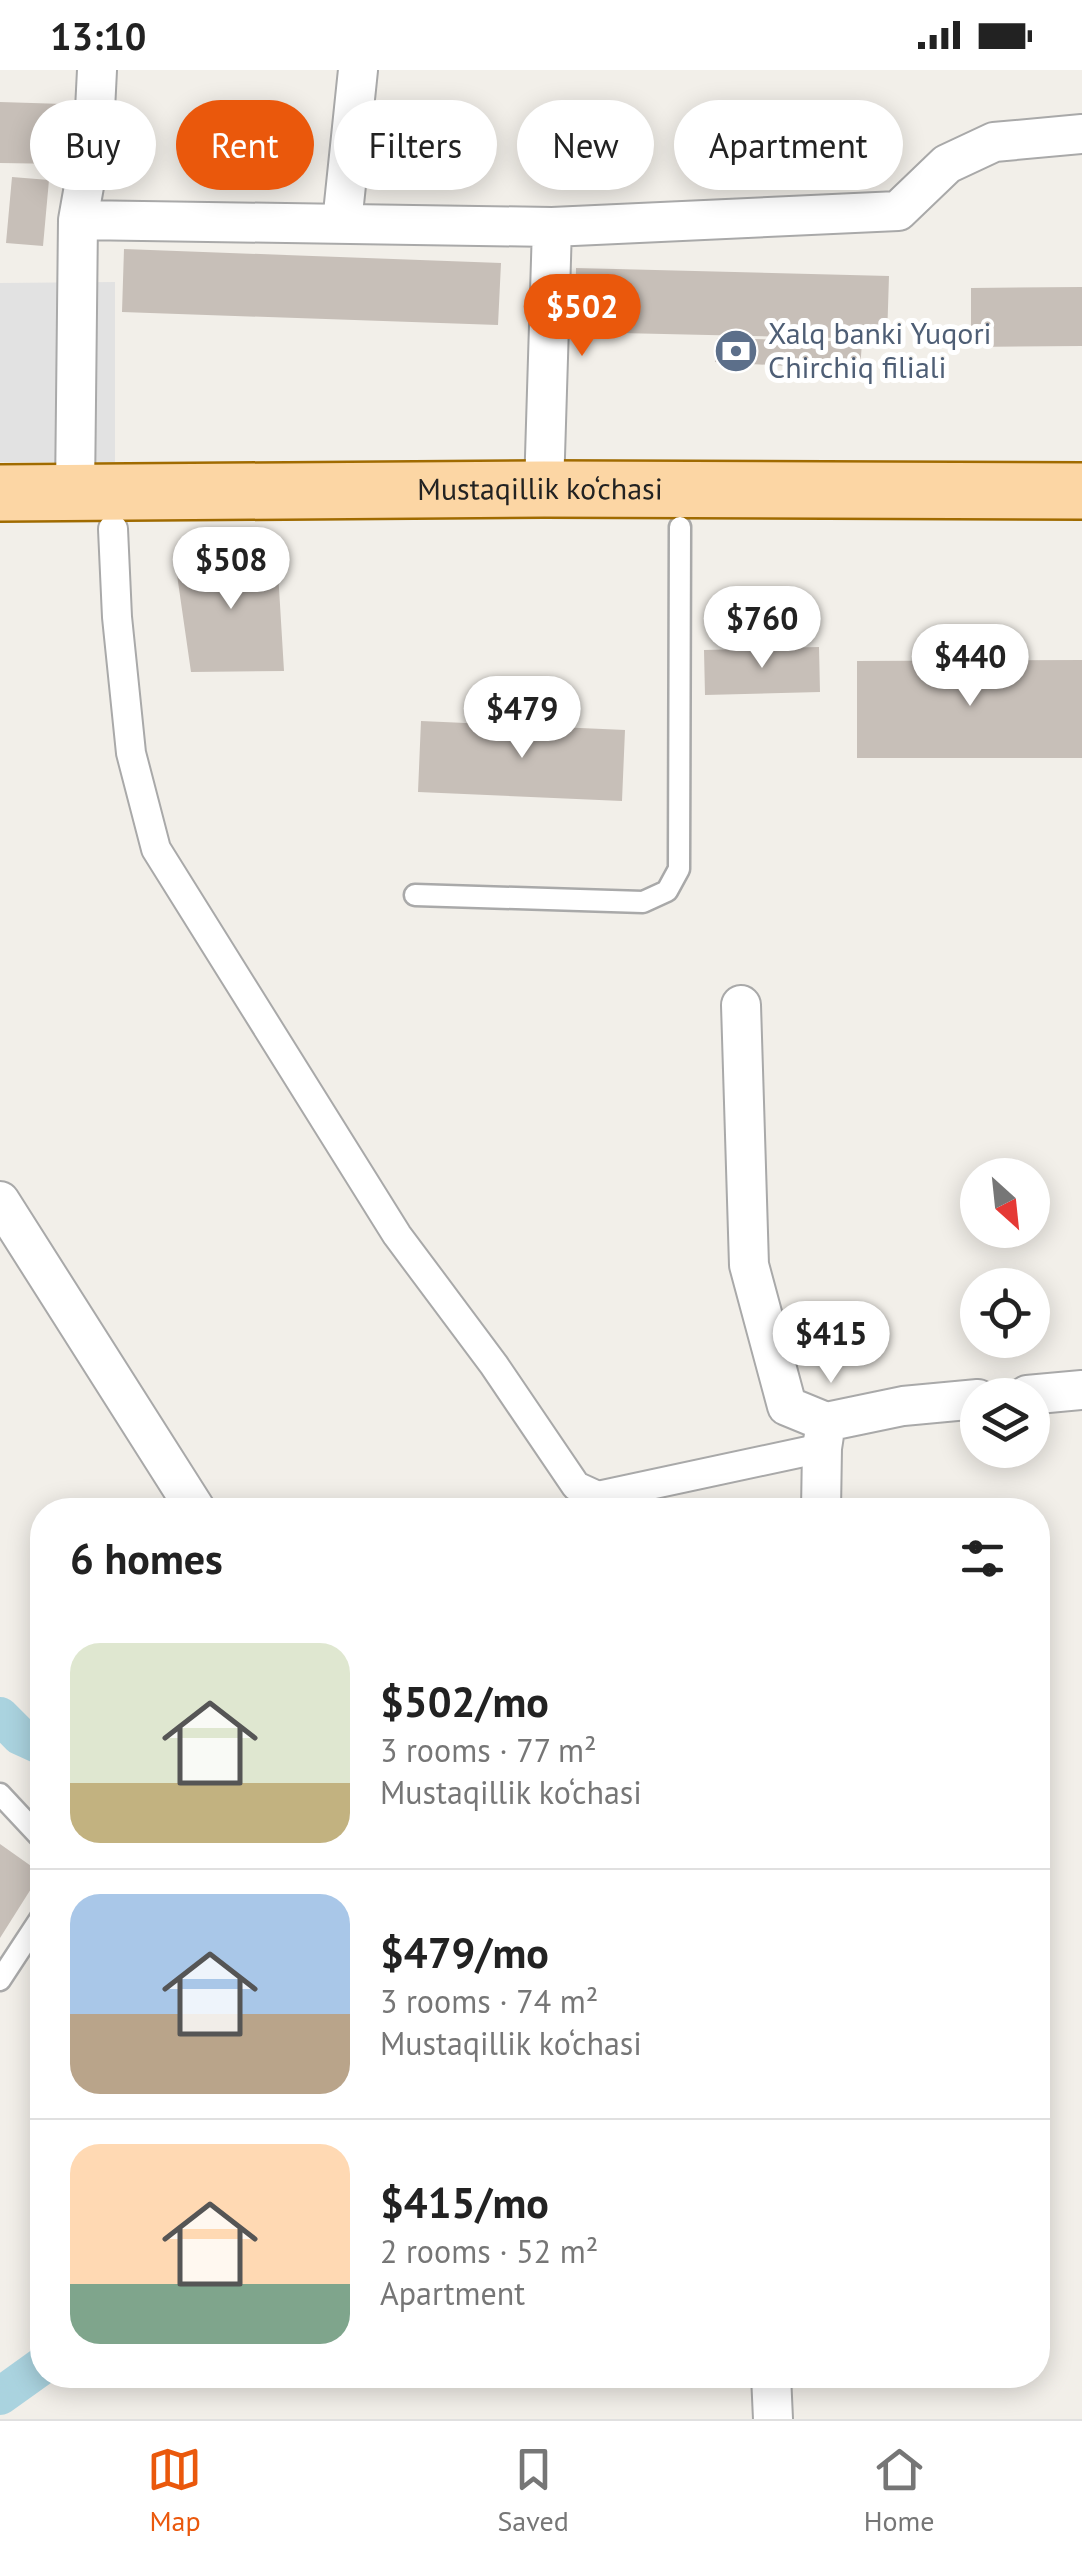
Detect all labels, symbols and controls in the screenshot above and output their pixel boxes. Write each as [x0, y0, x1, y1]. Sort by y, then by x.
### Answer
text: 13:10 [50, 11, 146, 60]
chip: Buy [30, 100, 156, 190]
chip: Rent [176, 100, 314, 190]
chip: Filters [334, 100, 497, 190]
chip: New [517, 100, 654, 190]
chip: Apartment [674, 100, 903, 190]
pin: $502 [523, 274, 641, 359]
text: $502 [546, 285, 618, 327]
place label: Xalq banki Yuqori Chirchiq filiali [768, 313, 992, 386]
bank icon: Xalq banki Yuqori Chirchiq filiali [713, 328, 759, 374]
street label: Mustaqillik ko‘chasi [417, 468, 663, 508]
pin: $508 [172, 527, 290, 612]
text: $508 [195, 538, 267, 580]
pin: $760 [703, 586, 821, 671]
text: $760 [726, 597, 798, 639]
pin: $440 [911, 624, 1029, 709]
text: $440 [934, 635, 1006, 677]
pin: $479 [463, 676, 581, 761]
text: $479 [486, 687, 558, 729]
north arrow [960, 1158, 1050, 1248]
map controls [960, 1158, 1050, 1468]
button: locate [960, 1268, 1050, 1358]
pin: $415 [772, 1301, 890, 1386]
text: $415 [795, 1312, 867, 1354]
button: layers [960, 1378, 1050, 1468]
text: 6 homes [70, 1531, 223, 1586]
icon: filters [955, 1531, 1010, 1586]
text: $502/mo [380, 1674, 549, 1729]
icon: home [150, 1683, 270, 1803]
text: 3 rooms · 77 m² [380, 1729, 597, 1771]
text: Mustaqillik ko‘chasi [380, 1771, 642, 1813]
text: $479/mo [380, 1925, 549, 1980]
icon: home [150, 1934, 270, 2054]
text: 3 rooms · 74 m² [380, 1980, 598, 2022]
text: Mustaqillik ko‘chasi [380, 2022, 642, 2064]
text: $415/mo [380, 2175, 549, 2230]
icon: home [150, 2184, 270, 2304]
text: 2 rooms · 52 m² [380, 2230, 598, 2272]
text: Apartment [380, 2272, 525, 2314]
tab: Map [147, 2442, 202, 2539]
tab: Saved [497, 2442, 569, 2539]
tab: Home [864, 2442, 934, 2539]

